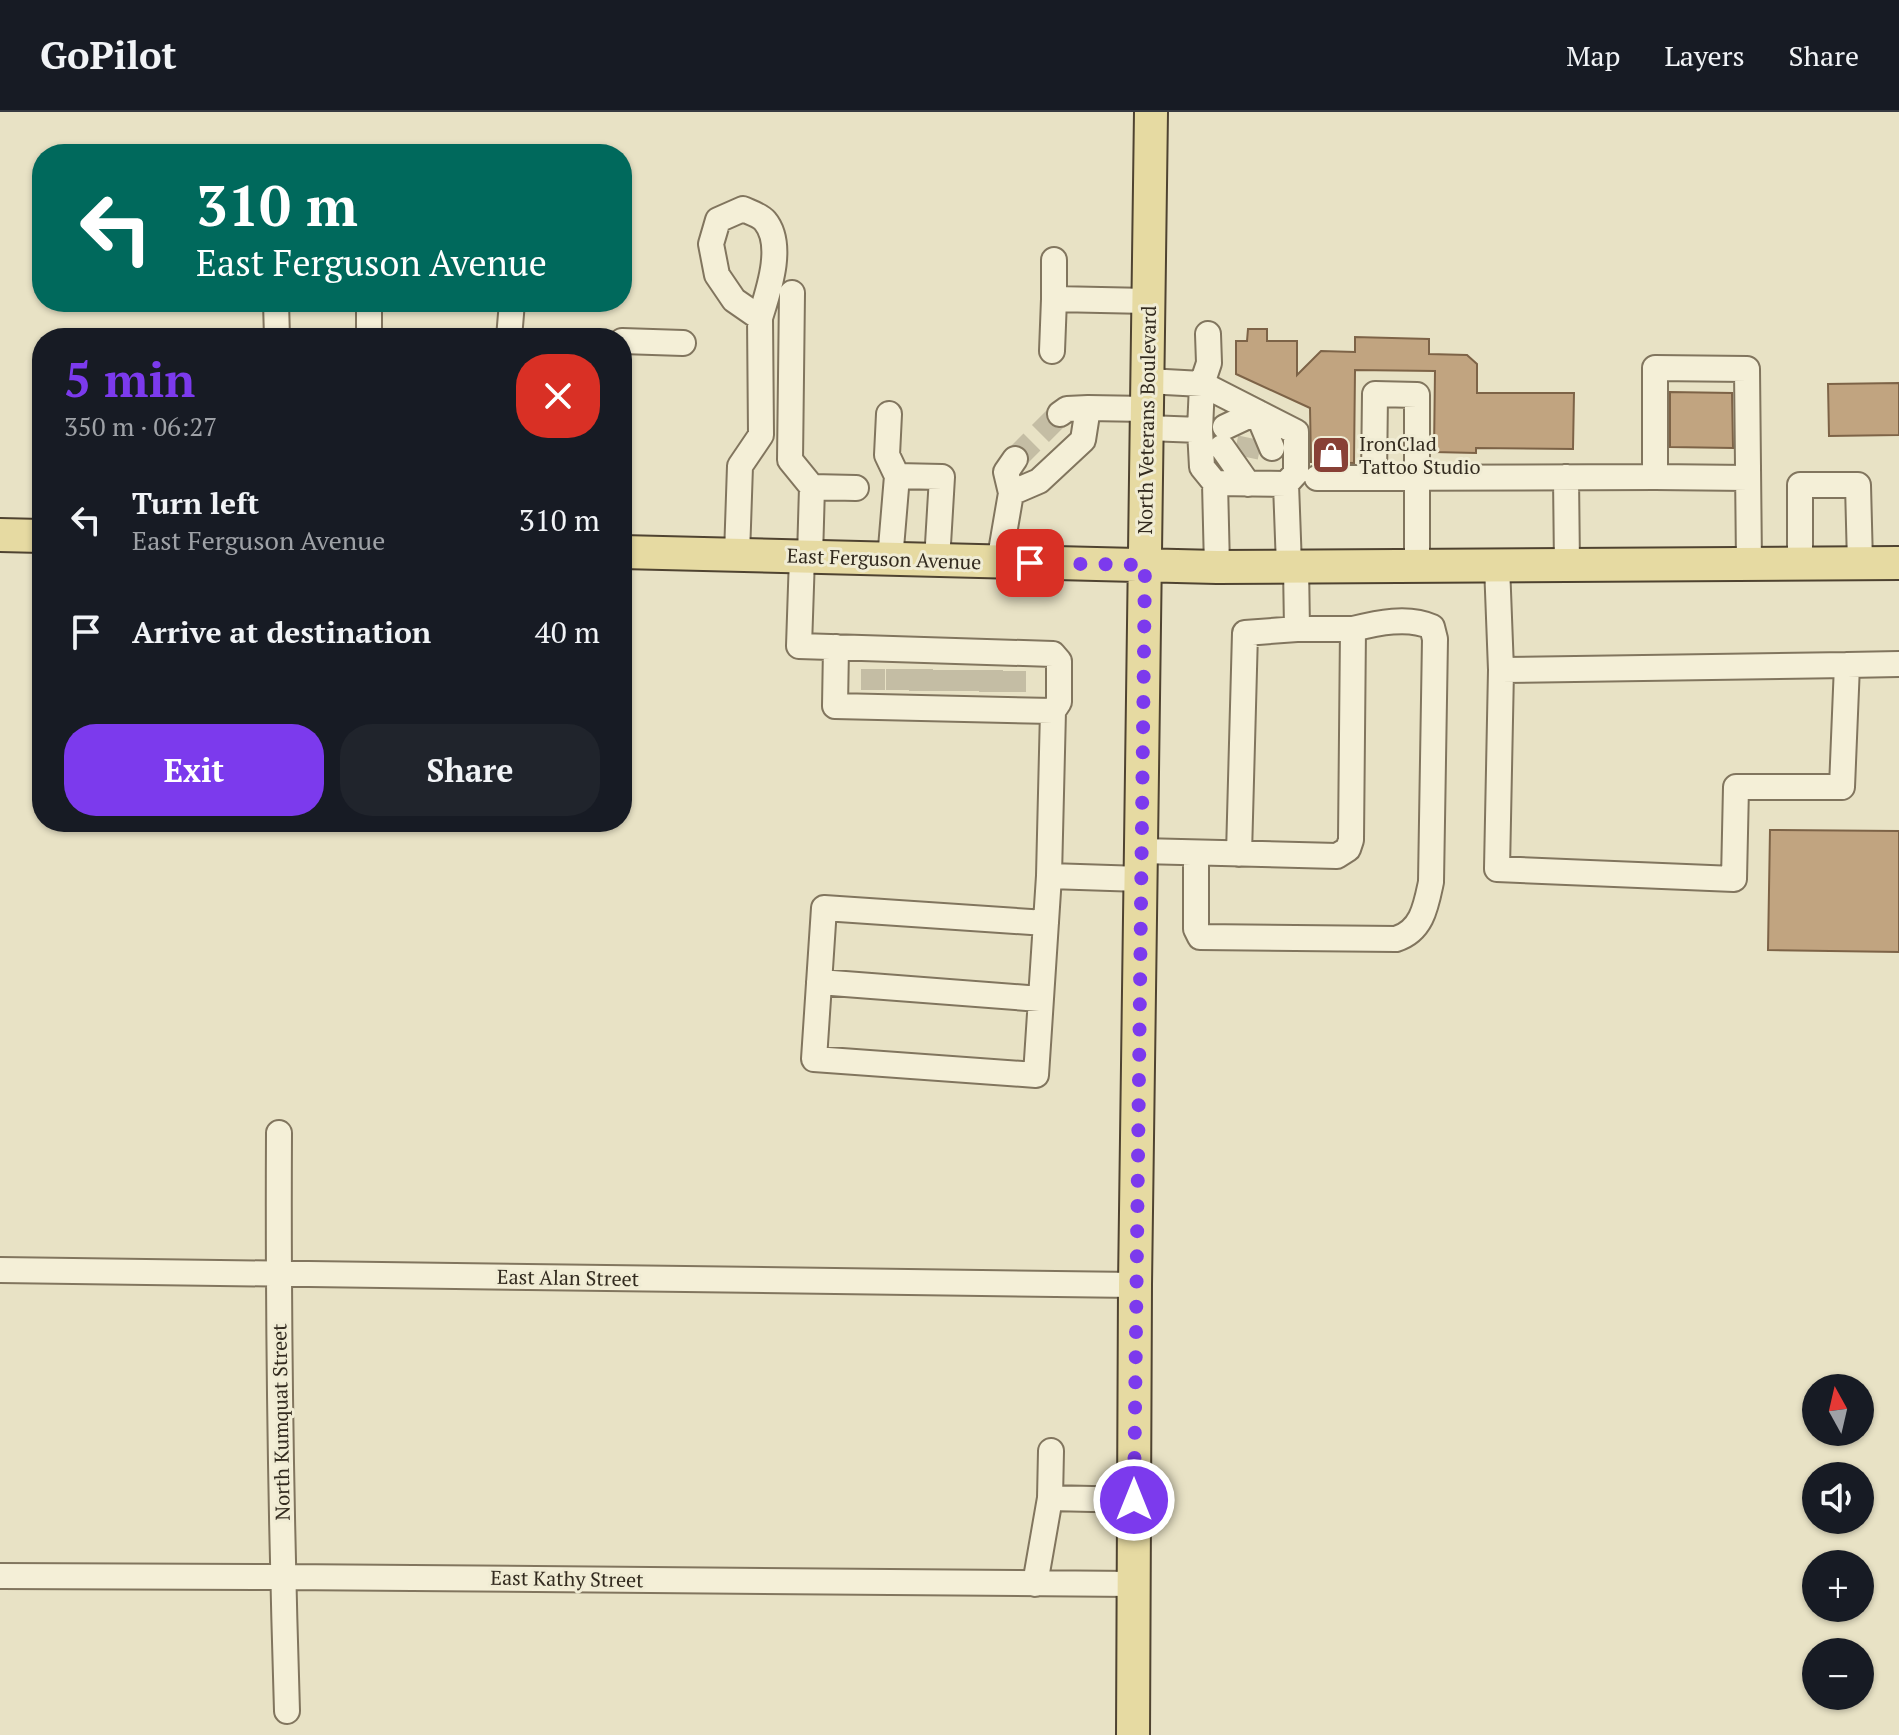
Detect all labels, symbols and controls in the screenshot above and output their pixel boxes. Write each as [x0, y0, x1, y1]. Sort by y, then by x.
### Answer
text: GoPilot [40, 30, 177, 80]
text: Map [1566, 37, 1620, 74]
text: Layers [1664, 37, 1745, 74]
text: Share [1789, 37, 1859, 74]
text: 310 m [196, 168, 358, 242]
icon: left [64, 176, 168, 280]
text: East Ferguson Avenue [196, 239, 547, 286]
street label: North Veterans Boulevard [1131, 305, 1162, 535]
text: 5 min [64, 347, 195, 411]
button: close [516, 354, 600, 438]
text: 350 m · 06:27 [64, 409, 217, 443]
place label: IronClad Tattoo Studio [1359, 430, 1480, 480]
shop icon: IronClad Tattoo Studio [1310, 434, 1352, 476]
text: Turn left [132, 483, 259, 523]
icon: left [64, 498, 108, 542]
text: 310 m [519, 500, 600, 540]
text: East Ferguson Avenue [132, 523, 385, 557]
pin [996, 529, 1064, 597]
icon: arrive [1008, 541, 1052, 585]
street label: East Ferguson Avenue [786, 542, 982, 575]
icon: arrive [64, 610, 108, 654]
text: Arrive at destination [132, 612, 431, 652]
text: 40 m [535, 612, 600, 652]
button: Exit [64, 724, 324, 816]
button: Share [340, 724, 600, 816]
street label: East Alan Street [497, 1263, 640, 1292]
street label: North Kumquat Street [265, 1323, 296, 1521]
north arrow [1802, 1374, 1874, 1446]
map controls [1802, 1374, 1874, 1710]
position arrow [1092, 1458, 1176, 1542]
button: sound [1802, 1462, 1874, 1534]
button: + [1802, 1550, 1874, 1622]
street label: East Kathy Street [490, 1564, 644, 1593]
button: − [1802, 1638, 1874, 1710]

